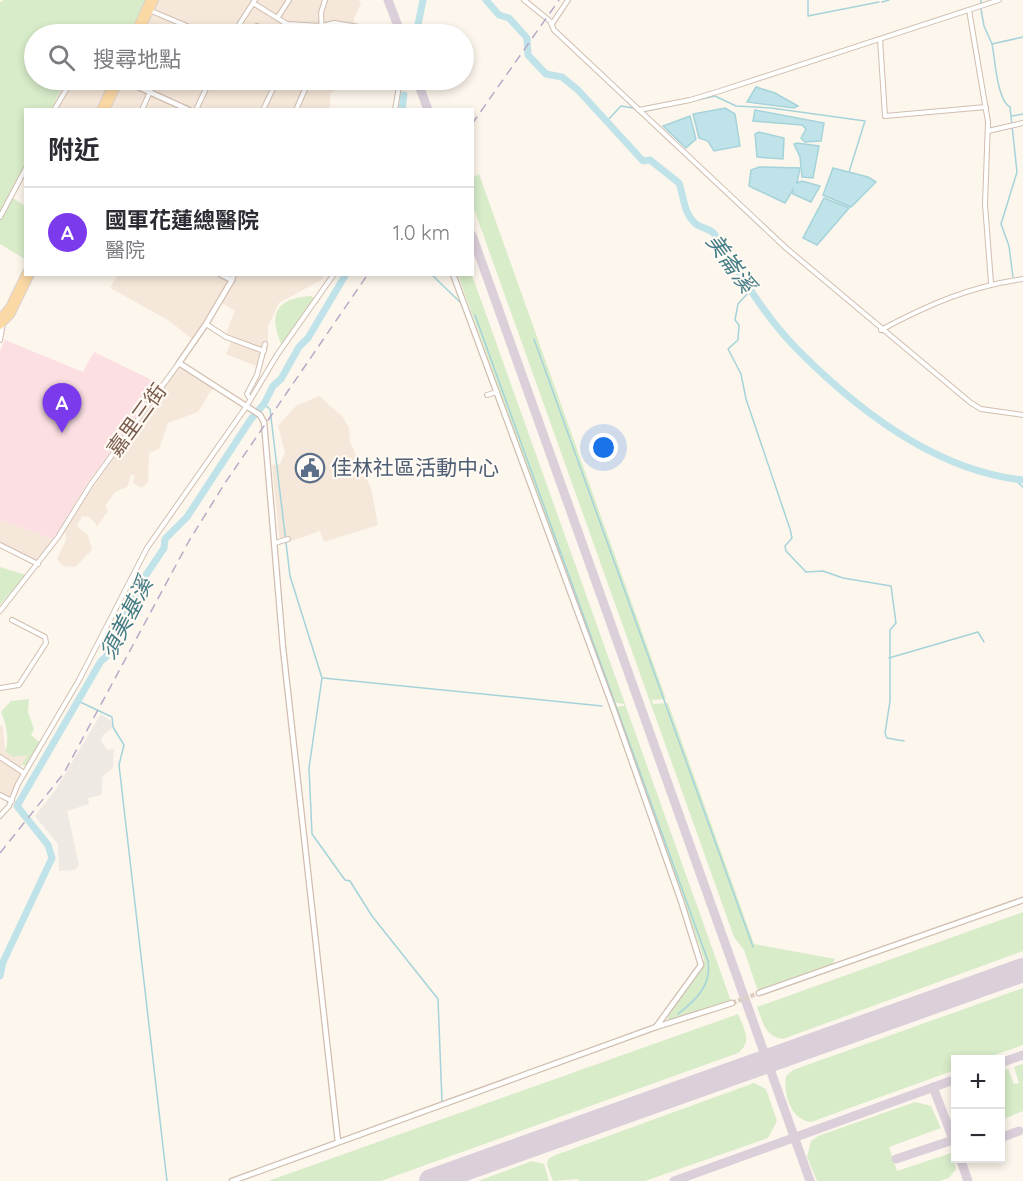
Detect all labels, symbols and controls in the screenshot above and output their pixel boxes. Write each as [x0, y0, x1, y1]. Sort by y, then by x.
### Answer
search box [24, 24, 474, 90]
icon: search [45, 41, 78, 74]
text: 搜尋地點 [93, 45, 181, 73]
text: 附近 [48, 133, 100, 166]
text: 國軍花蓮總醫院 [105, 206, 259, 234]
text: A [61, 220, 74, 245]
text: 1.0 km [393, 220, 450, 245]
water label: 美崙溪 [700, 228, 763, 300]
text: 醫院 [105, 237, 145, 262]
street label: 嘉里三街 [101, 378, 171, 461]
pin: A [42, 384, 82, 433]
your location [589, 433, 618, 462]
public building icon: 佳林社區活動中心 [294, 452, 326, 484]
place label: 佳林社區活動中心 [331, 454, 499, 480]
water label: 須美基溪 [94, 570, 160, 664]
map controls [951, 1055, 1005, 1163]
button: + [951, 1055, 1005, 1109]
button: − [951, 1109, 1005, 1163]

